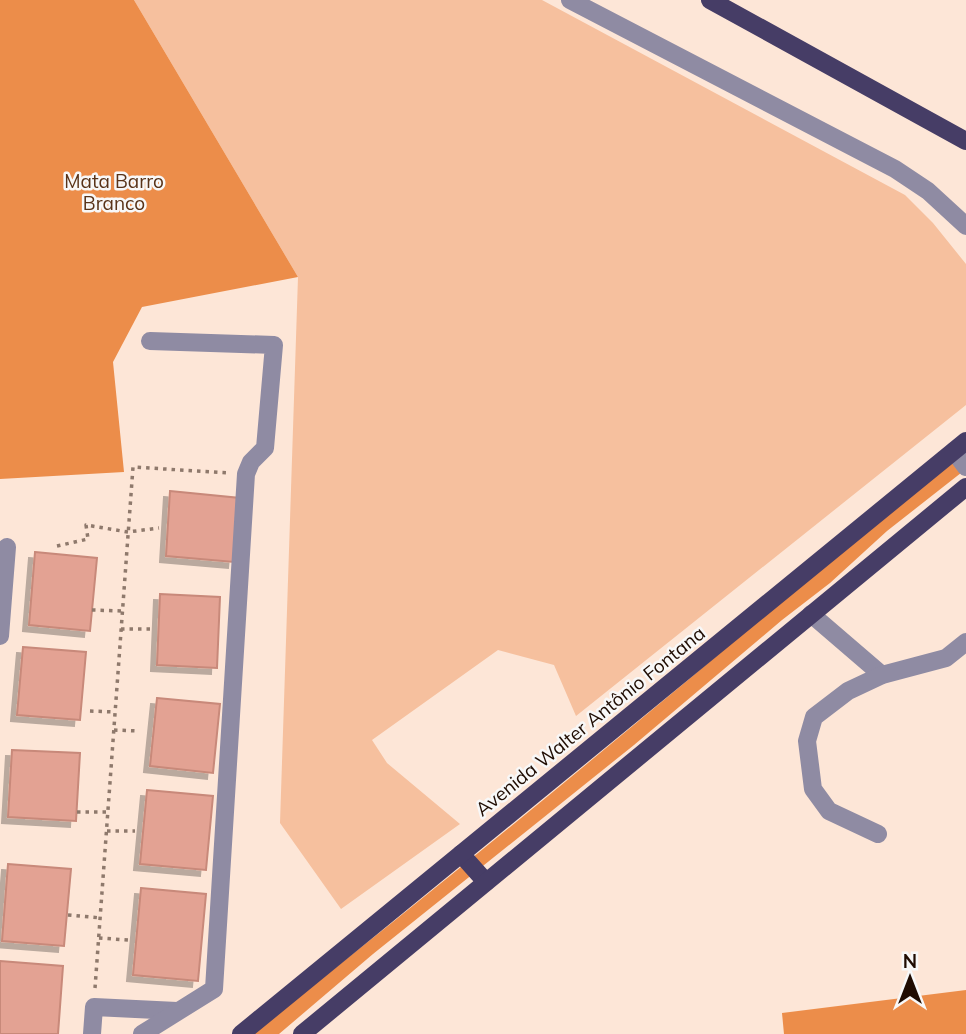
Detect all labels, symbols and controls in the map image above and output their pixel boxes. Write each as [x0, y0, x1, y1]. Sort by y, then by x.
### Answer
park label: Mata Barro Branco [64, 169, 164, 215]
street label: Avenida Walter Antônio Fontana [470, 621, 710, 821]
north arrow [875, 943, 945, 1013]
text: N [903, 949, 917, 973]

